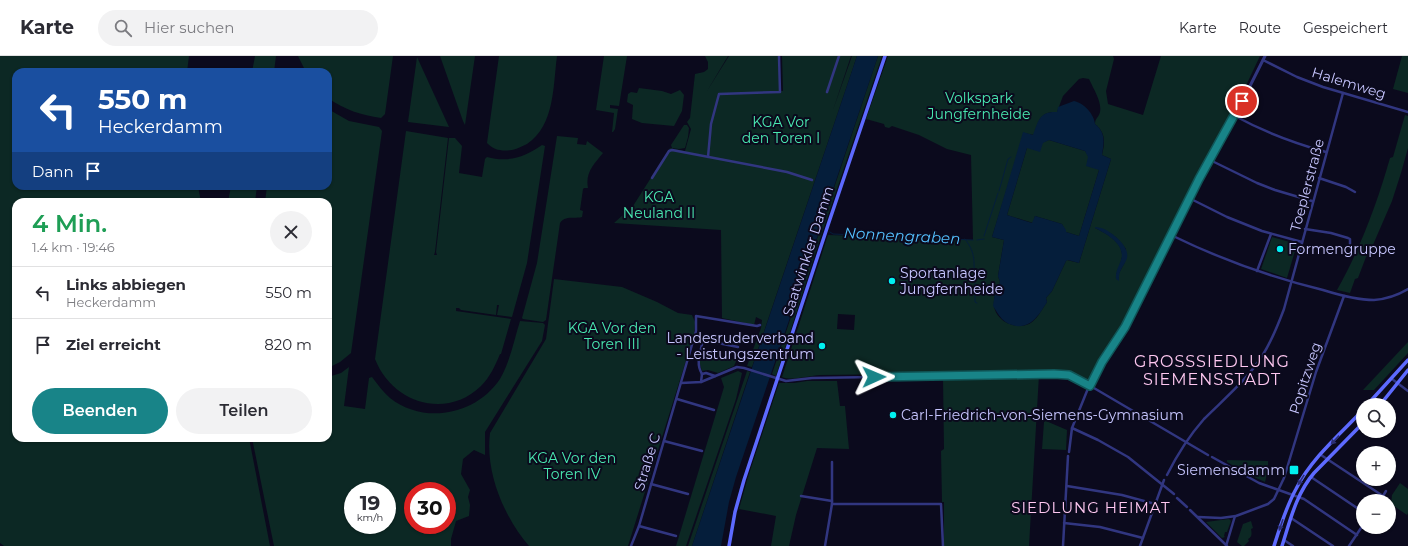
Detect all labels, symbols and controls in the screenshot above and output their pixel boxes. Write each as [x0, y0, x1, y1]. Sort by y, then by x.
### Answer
search box [98, 10, 378, 46]
text: Karte [20, 16, 74, 39]
icon: search [112, 17, 134, 39]
text: Hier suchen [144, 18, 234, 37]
text: Karte [1179, 19, 1217, 37]
text: Route [1239, 19, 1281, 37]
text: Gespeichert [1303, 19, 1388, 37]
street label: Halemweg [1310, 63, 1388, 103]
text: 550 m [98, 82, 188, 116]
icon: left [32, 84, 84, 136]
pin [1225, 84, 1259, 118]
park label: Volkspark Jungfernheide [926, 89, 1031, 123]
icon: arrive [1231, 90, 1253, 112]
park label: KGA Vor den Toren I [742, 113, 820, 147]
text: Heckerdamm [98, 116, 223, 138]
street label: Toeplerstraße [1286, 137, 1328, 233]
icon: arrive [82, 160, 104, 182]
text: Dann [32, 162, 74, 181]
street label: Saatwinkler Damm [778, 184, 838, 318]
park label: KGA Neuland II [623, 188, 695, 222]
text: 4 Min. [32, 209, 107, 238]
button: close [270, 211, 312, 253]
water label: Nonnengraben [843, 223, 961, 248]
text: 1.4 km · 19:46 [32, 239, 115, 255]
place label: Formengruppe [1288, 240, 1396, 258]
marker: Formengruppe [1275, 244, 1285, 254]
place label: Sportanlage Jungfernheide [899, 264, 1003, 298]
text: Links abbiegen [66, 275, 186, 294]
marker: Sportanlage Jungfernheide [887, 276, 897, 286]
icon: left [32, 282, 54, 304]
text: 550 m [265, 283, 312, 302]
text: Heckerdamm [66, 294, 156, 310]
park label: KGA Vor den Toren III [568, 319, 656, 353]
place label: Landesruderverband - Leistungszentrum [666, 329, 814, 363]
icon: arrive [32, 334, 54, 356]
text: Ziel erreicht [66, 335, 161, 354]
text: 820 m [264, 335, 312, 354]
street label: Popitzweg [1285, 340, 1325, 416]
marker: Landesruderverband - Leistungszentrum [817, 341, 827, 351]
district label: GROSSSIEDLUNG SIEMENSSTADT [1134, 352, 1290, 389]
position arrow [853, 356, 895, 398]
button: Beenden [32, 388, 168, 434]
button: Teilen [176, 388, 312, 434]
map controls [1356, 398, 1396, 534]
button: search [1356, 398, 1396, 438]
place label: Carl-Friedrich-von-Siemens-Gymnasium [901, 406, 1184, 424]
marker: Carl-Friedrich-von-Siemens-Gymnasium [888, 410, 898, 420]
street label: Straße C [630, 431, 664, 493]
one-way arrow [1330, 435, 1340, 445]
button: + [1356, 446, 1396, 486]
park label: KGA Vor den Toren IV [528, 449, 616, 483]
place label: Siemensdamm [1177, 461, 1285, 479]
marker: Siemensdamm [1288, 464, 1300, 476]
one-way arrow [1297, 475, 1305, 485]
speed limit sign: 30 [404, 482, 456, 534]
text: 19 [360, 491, 380, 515]
button: − [1356, 494, 1396, 534]
district label: SIEDLUNG HEIMAT [1011, 498, 1171, 517]
text: km/h [357, 511, 383, 524]
one-way arrow [1278, 520, 1284, 532]

